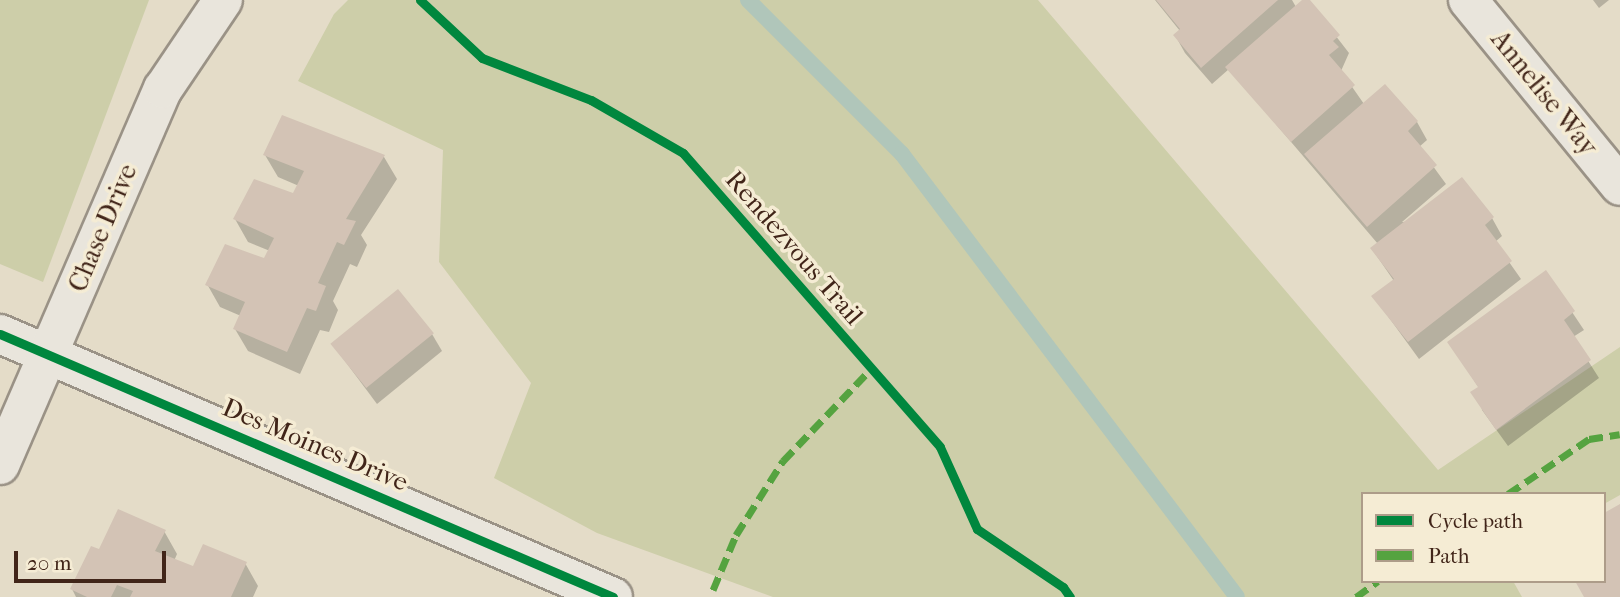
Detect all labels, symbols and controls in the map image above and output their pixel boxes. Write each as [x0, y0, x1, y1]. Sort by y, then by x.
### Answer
street label: Annelise Way [1484, 24, 1604, 162]
street label: Chase Drive [62, 159, 144, 297]
street label: Rendezvous Trail [719, 165, 869, 331]
street label: Des Moines Drive [218, 392, 412, 498]
legend [1361, 492, 1606, 583]
text: Cycle path [1428, 509, 1523, 533]
scale bar [18, 538, 170, 582]
text: Path [1428, 544, 1469, 568]
text: 20 m [27, 551, 71, 575]

